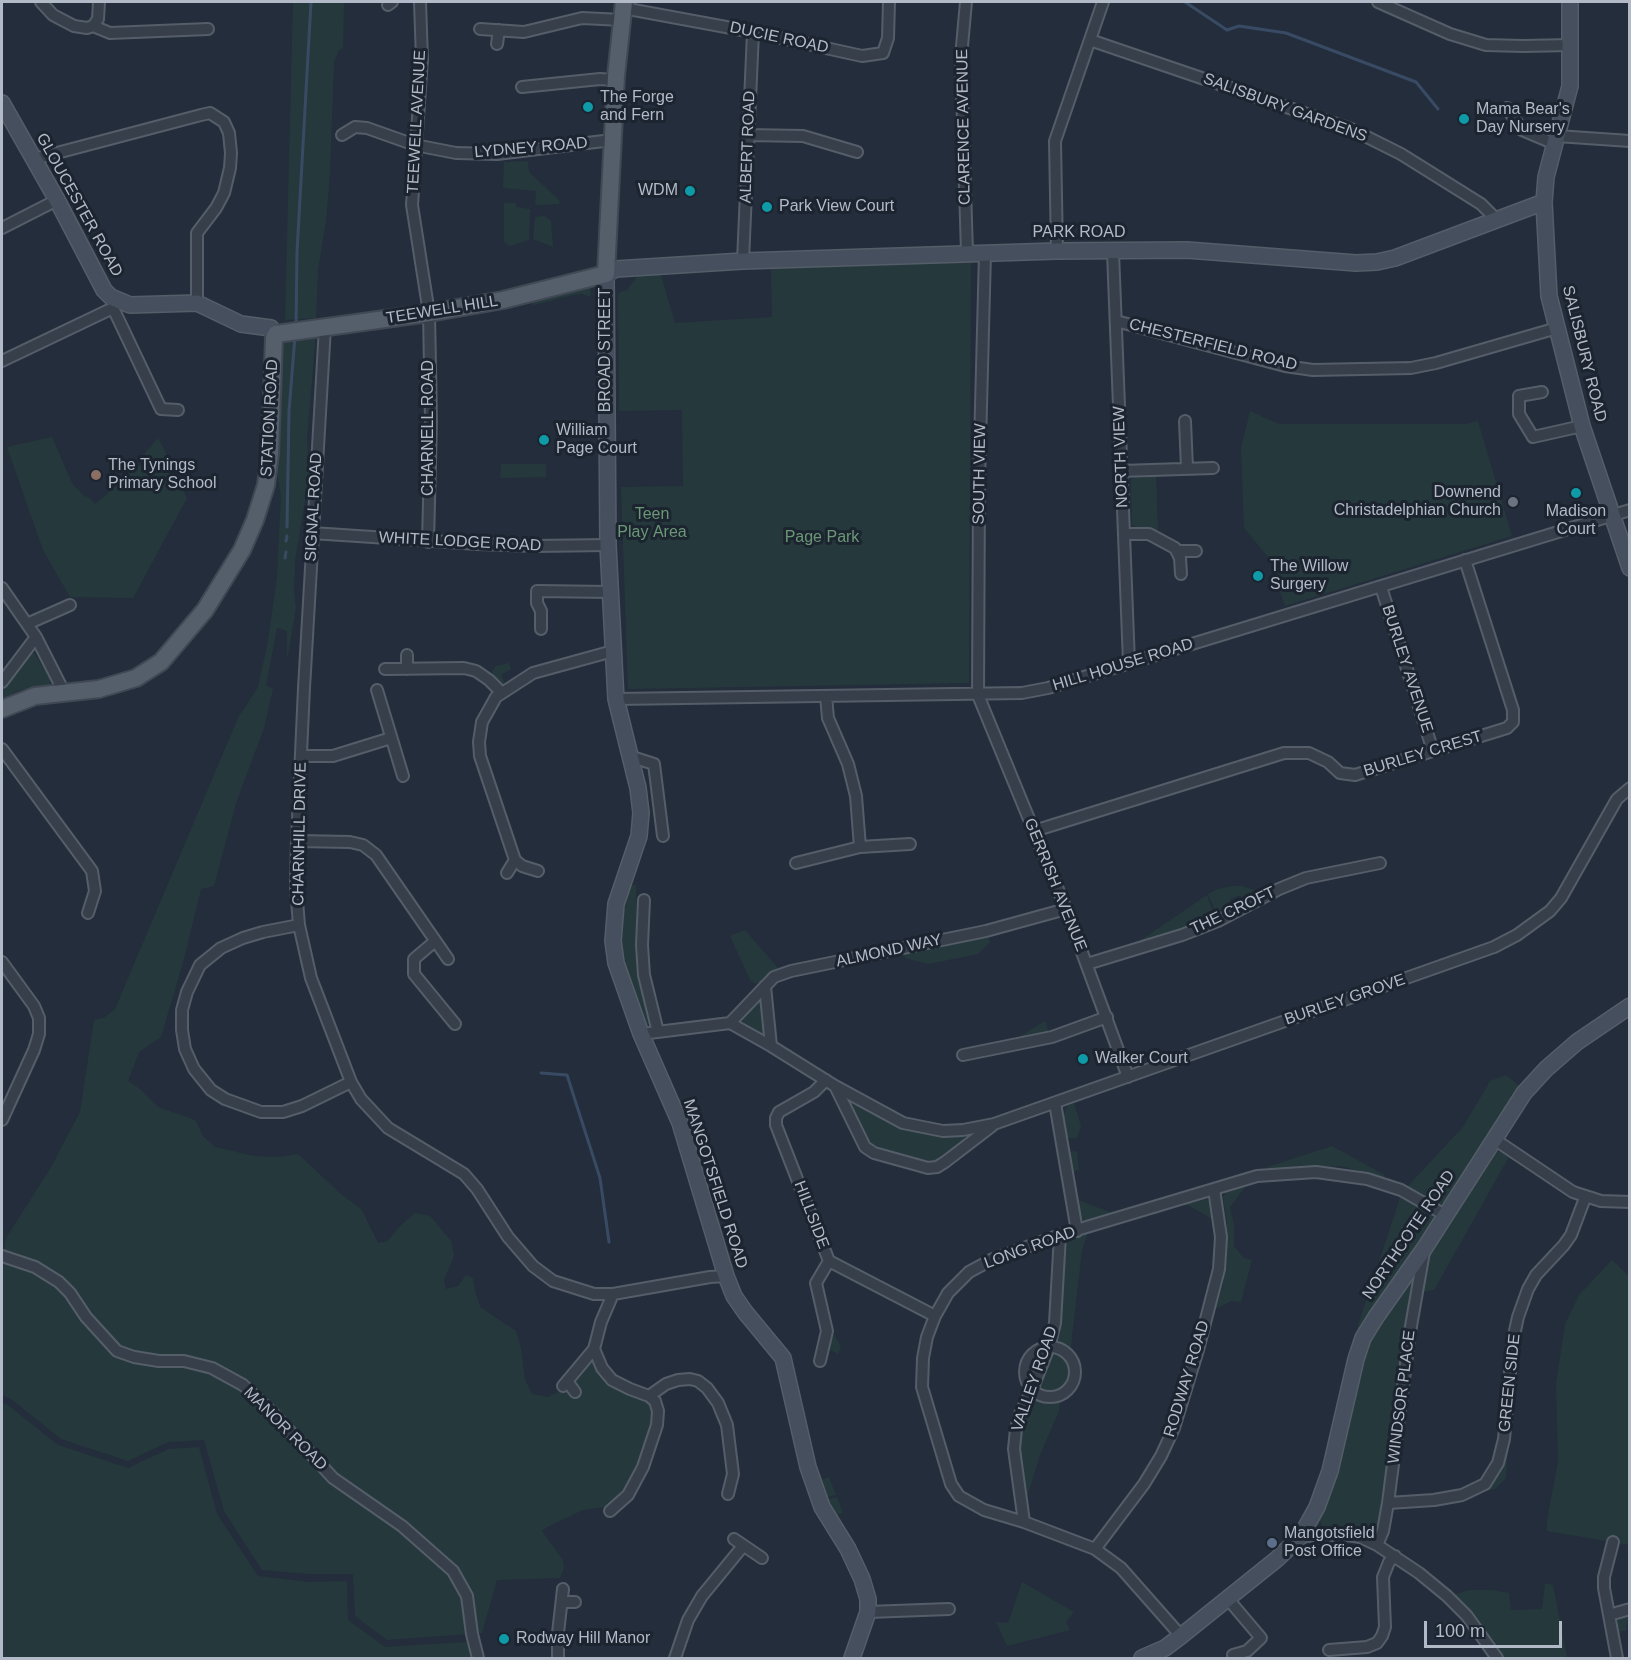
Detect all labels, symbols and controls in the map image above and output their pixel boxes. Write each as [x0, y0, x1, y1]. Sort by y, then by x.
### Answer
street label: DUCIE ROAD [728, 18, 830, 58]
street label: CLARENCE AVENUE [953, 49, 975, 205]
street label: TEEWELL AVENUE [404, 50, 430, 194]
street label: SALISBURY GARDENS [1200, 69, 1370, 147]
place label: The Forge and Fern [600, 88, 674, 126]
street label: ALBERT ROAD [736, 90, 760, 204]
marker: The Forge and Fern [581, 100, 595, 114]
place label: Mama Bear's Day Nursery [1476, 100, 1570, 138]
marker: Mama Bear's Day Nursery [1457, 112, 1471, 126]
street label: GLOUCESTER ROAD [32, 130, 126, 280]
street label: LYDNEY ROAD [474, 133, 588, 163]
place label: WDM [638, 181, 678, 201]
marker: WDM [683, 184, 697, 198]
place label: Park View Court [779, 197, 894, 217]
marker: Park View Court [760, 200, 774, 214]
street label: PARK ROAD [1032, 223, 1126, 243]
street label: SALISBURY ROAD [1558, 284, 1610, 424]
street label: BROAD STREET [596, 288, 616, 412]
street label: TEEWELL HILL [385, 292, 499, 328]
street label: CHESTERFIELD ROAD [1127, 315, 1299, 375]
street label: STATION ROAD [257, 359, 283, 477]
street label: CHARNELL ROAD [419, 360, 439, 496]
street label: NORTH VIEW [1110, 406, 1132, 508]
place label: William Page Court [556, 421, 637, 459]
street label: SOUTH VIEW [970, 423, 990, 525]
marker: William Page Court [537, 433, 551, 447]
street label: SIGNAL ROAD [302, 452, 326, 562]
place label: The Tynings Primary School [108, 456, 216, 494]
marker: The Tynings Primary School [89, 468, 103, 482]
place label: Downend Christadelphian Church [1334, 483, 1501, 521]
marker: Madison Court [1569, 486, 1583, 500]
marker: Downend Christadelphian Church [1506, 495, 1520, 509]
place label: Madison Court [1546, 502, 1606, 540]
park label: Teen Play Area [617, 505, 687, 543]
street label: WHITE LODGE ROAD [378, 528, 542, 556]
park label: Page Park [785, 528, 859, 548]
place label: The Willow Surgery [1270, 557, 1348, 595]
marker: The Willow Surgery [1251, 569, 1265, 583]
street label: BURLEY AVENUE [1377, 603, 1437, 735]
street label: HILL HOUSE ROAD [1050, 635, 1196, 695]
street label: BURLEY CREST [1362, 727, 1484, 781]
street label: CHARNHILL DRIVE [289, 762, 311, 906]
street label: GERRISH AVENUE [1020, 816, 1090, 954]
street label: THE CROFT [1187, 883, 1279, 939]
street label: ALMOND WAY [834, 930, 944, 972]
street label: BURLEY GROVE [1282, 970, 1408, 1030]
place label: Walker Court [1095, 1049, 1188, 1069]
marker: Walker Court [1076, 1052, 1090, 1066]
street label: MANGOTSFIELD ROAD [679, 1097, 751, 1271]
street label: NORTHCOTE ROAD [1359, 1167, 1459, 1303]
street label: HILLSIDE [789, 1178, 833, 1252]
street label: LONG ROAD [982, 1223, 1078, 1273]
street label: RODWAY ROAD [1160, 1318, 1214, 1440]
street label: VALLEY ROAD [1008, 1324, 1062, 1434]
street label: WINDSOR PLACE [1384, 1329, 1420, 1465]
street label: GREEN SIDE [1495, 1333, 1525, 1433]
street label: MANOR ROAD [239, 1383, 331, 1475]
place label: Mangotsfield Post Office [1284, 1524, 1375, 1562]
marker: Mangotsfield Post Office [1265, 1536, 1279, 1550]
scale bar [1427, 1609, 1565, 1647]
text: 100 m [1435, 1621, 1485, 1641]
place label: Rodway Hill Manor [516, 1629, 650, 1649]
marker: Rodway Hill Manor [497, 1632, 511, 1646]

